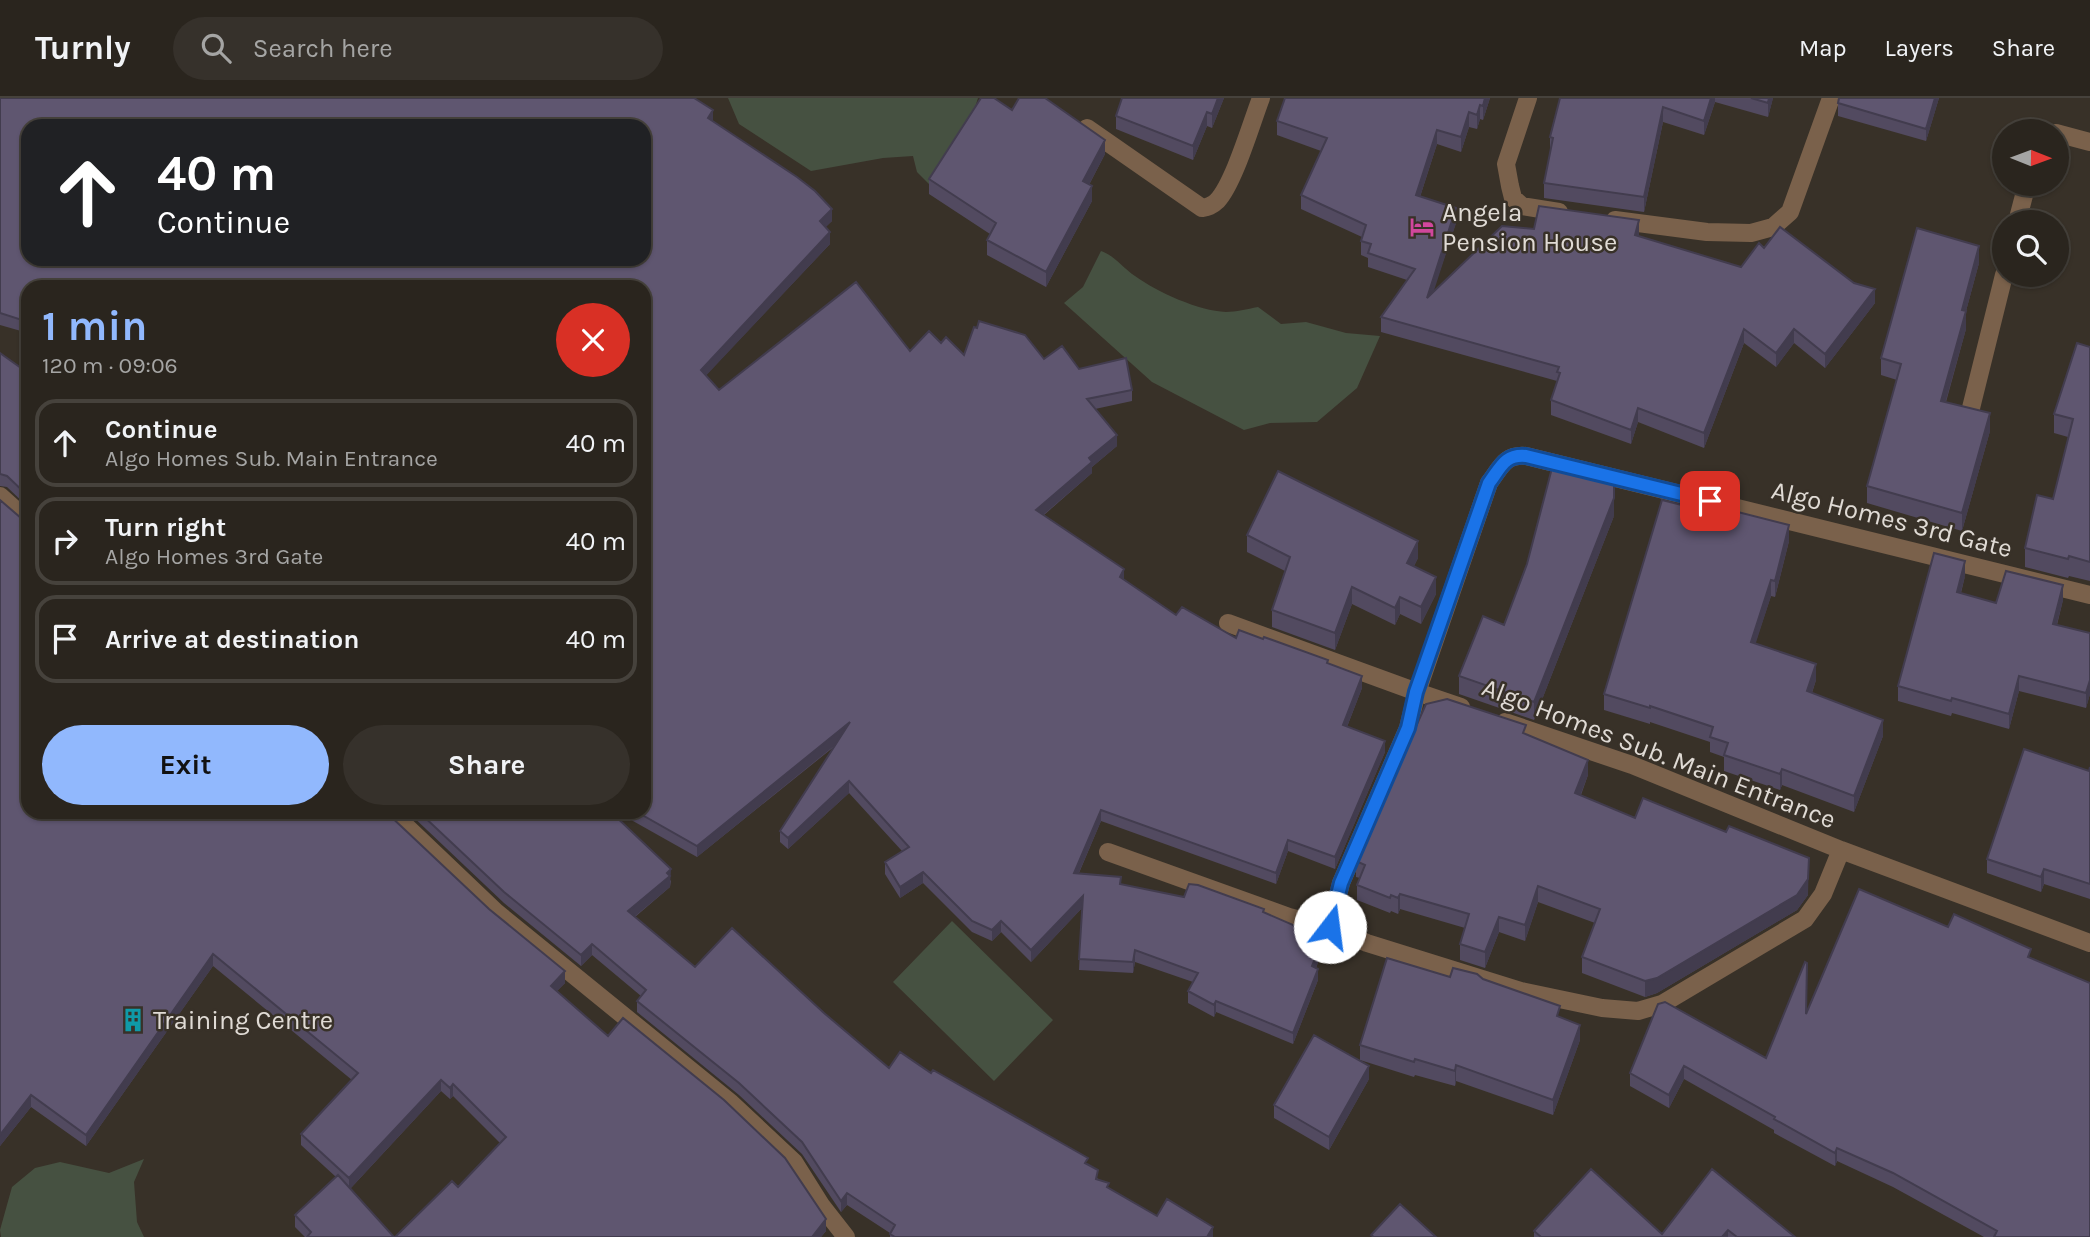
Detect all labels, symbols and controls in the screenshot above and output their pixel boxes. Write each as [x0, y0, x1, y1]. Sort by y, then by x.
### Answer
search box [173, 17, 663, 80]
text: Turnly [35, 29, 131, 67]
icon: search [197, 29, 235, 67]
text: Search here [253, 33, 393, 64]
text: Map [1799, 34, 1847, 62]
text: Layers [1885, 34, 1954, 62]
text: Share [1992, 34, 2055, 62]
north arrow [1992, 119, 2068, 196]
map controls [1992, 119, 2069, 287]
text: 40 m [157, 145, 276, 202]
icon: ahead [42, 147, 133, 238]
place label: Angela Pension House [1442, 197, 1617, 258]
text: Continue [157, 204, 290, 241]
button: search [1992, 210, 2069, 287]
hotel icon: Angela Pension House [1408, 213, 1436, 241]
text: 1 min [42, 301, 147, 351]
button: close [556, 303, 630, 377]
text: 120 m · 09:06 [42, 352, 178, 379]
text: Continue [105, 414, 217, 445]
icon: ahead [46, 424, 84, 462]
text: 40 m [566, 428, 626, 459]
text: Algo Homes Sub. Main Entrance [105, 445, 438, 472]
pin [1680, 471, 1740, 531]
street label: Algo Homes 3rd Gate [1768, 475, 2015, 564]
icon: arrive [1691, 482, 1729, 520]
text: Turn right [105, 512, 226, 543]
icon: right [46, 522, 84, 560]
text: 40 m [566, 526, 626, 557]
text: Algo Homes 3rd Gate [105, 543, 323, 570]
icon: arrive [46, 620, 84, 658]
text: Arrive at destination [105, 624, 359, 655]
text: 40 m [566, 624, 626, 655]
street label: Algo Homes Sub. Main Entrance [1478, 672, 1840, 835]
button: Exit [42, 725, 329, 805]
button: Share [343, 725, 630, 805]
position arrow [1293, 890, 1367, 964]
place label: Training Centre [153, 1005, 333, 1036]
building icon: Training Centre [119, 1006, 147, 1034]

